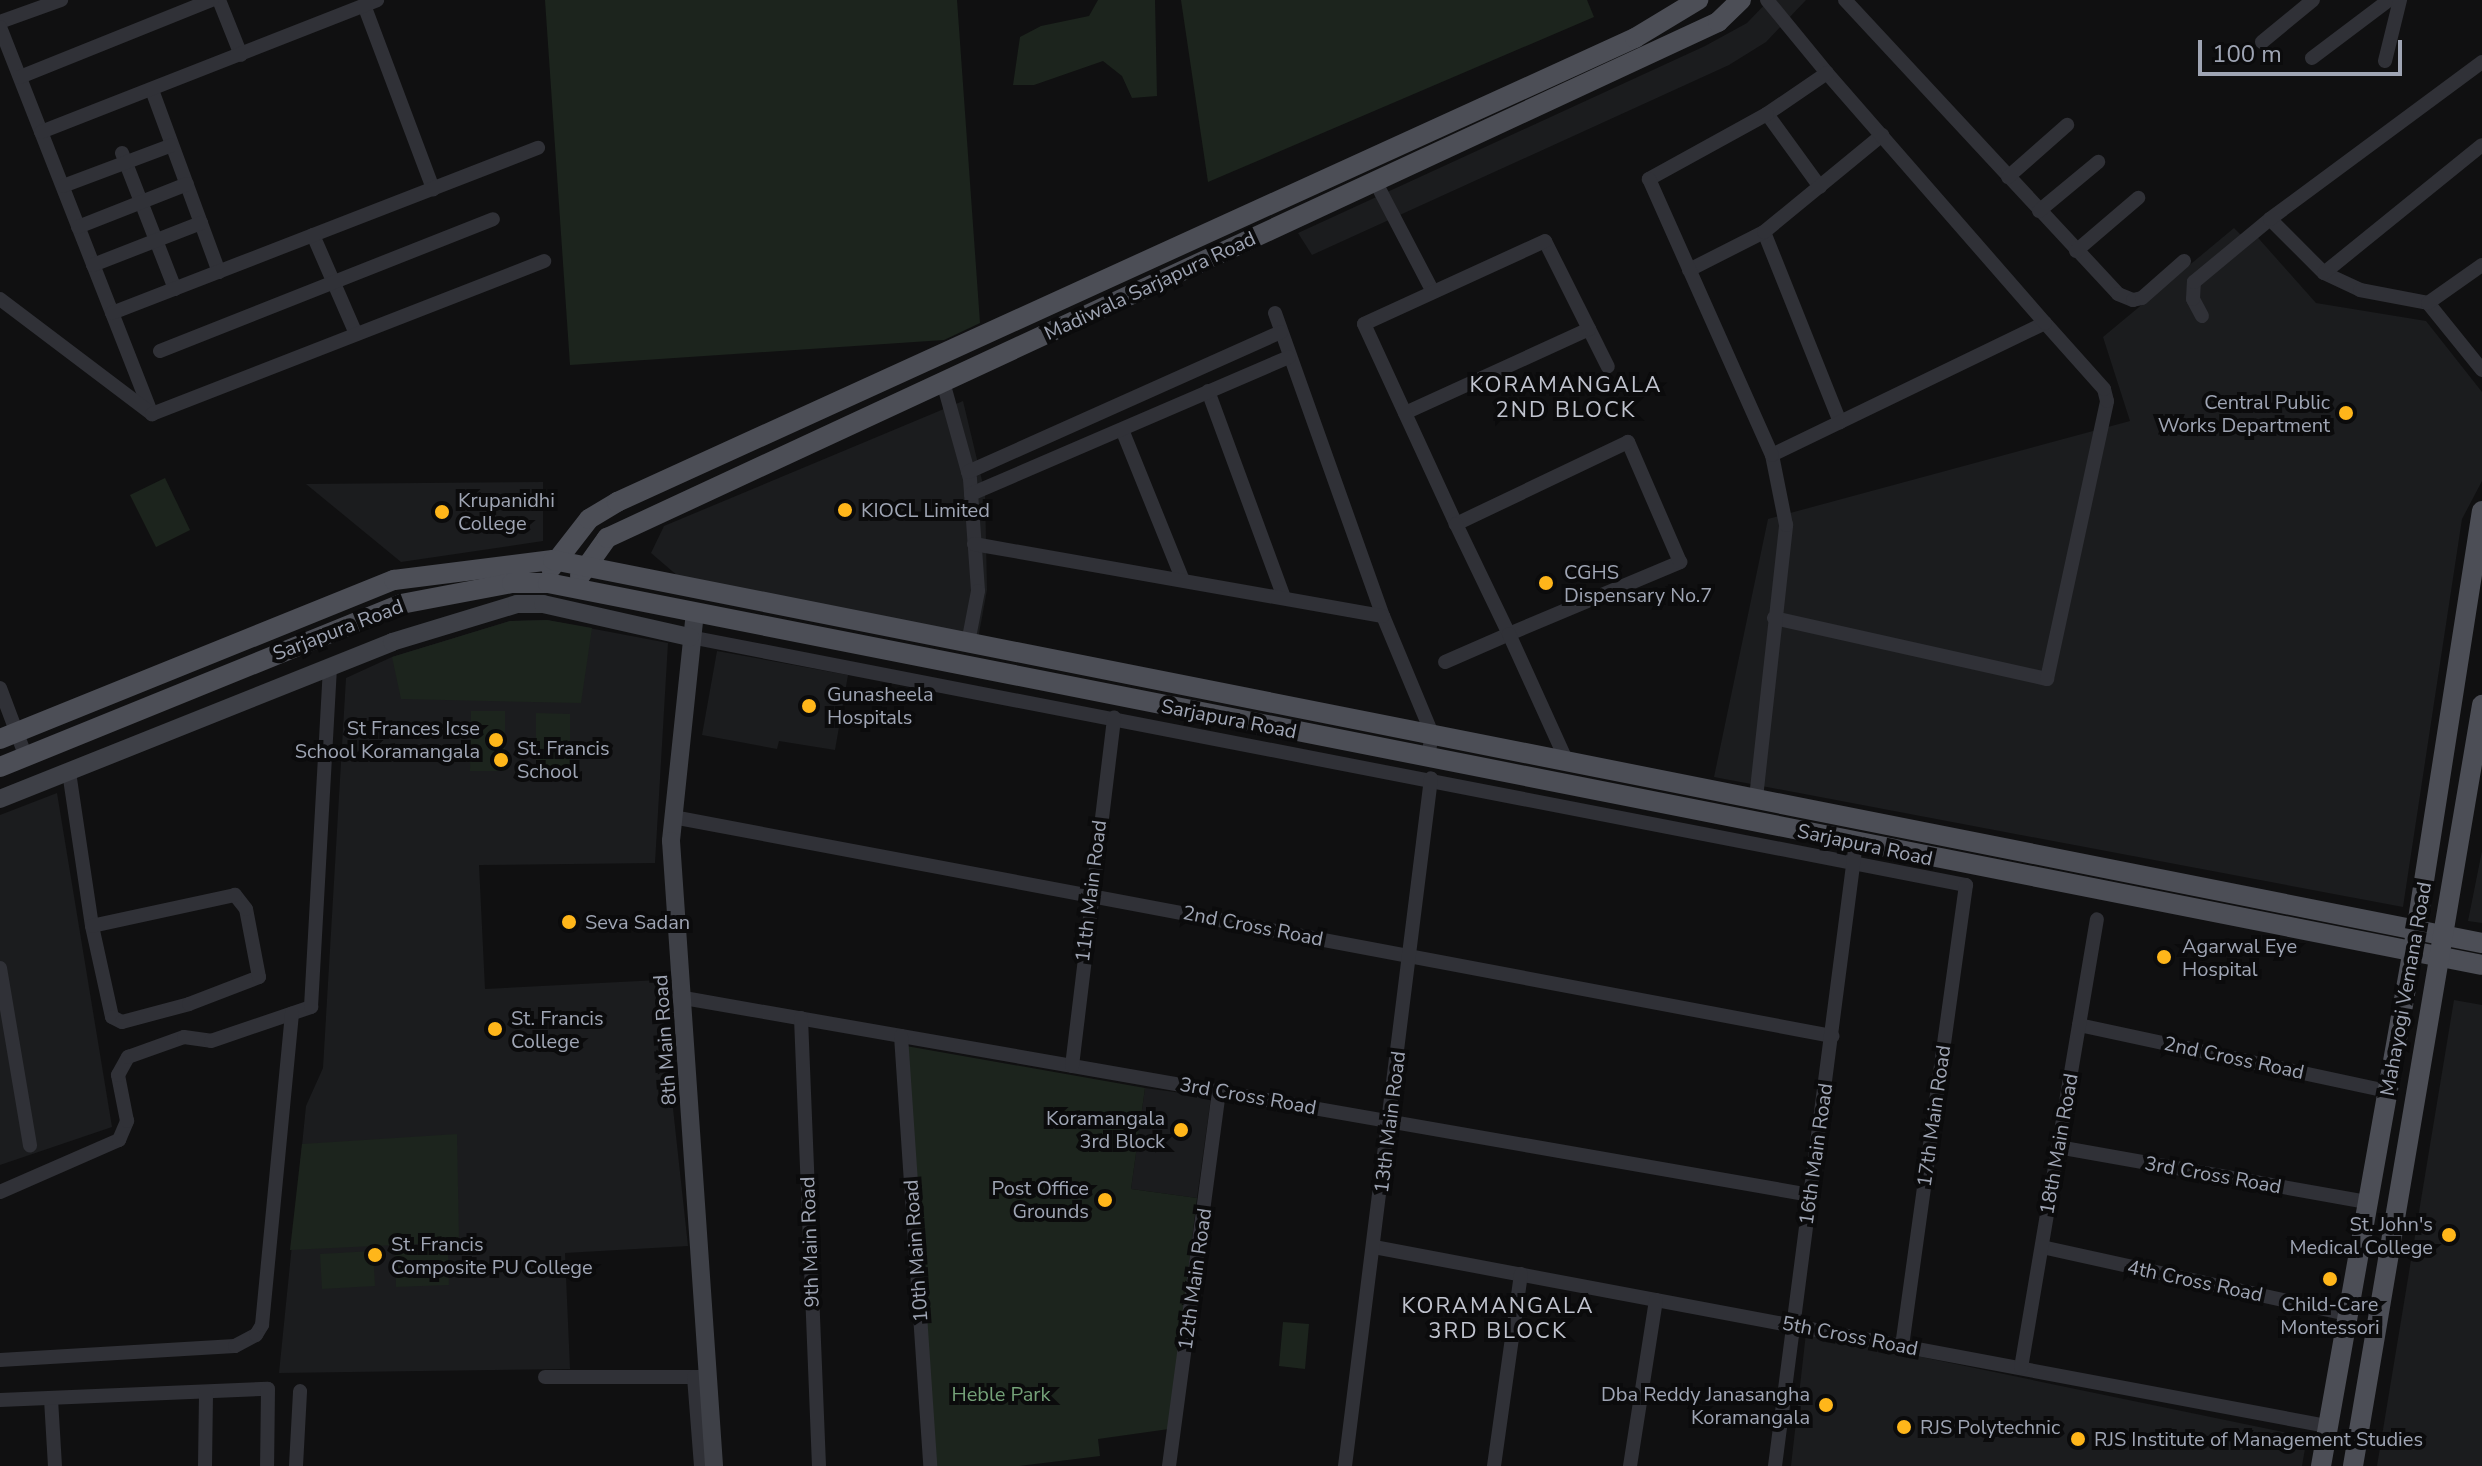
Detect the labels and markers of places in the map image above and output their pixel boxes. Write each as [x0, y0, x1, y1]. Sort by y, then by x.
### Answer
place label: Central Public Works Department [2158, 390, 2330, 437]
marker: Central Public Works Department [2337, 404, 2355, 422]
place label: Krupanidhi College [458, 488, 555, 535]
place label: KIOCL Limited [861, 498, 990, 522]
marker: KIOCL Limited [836, 501, 854, 519]
marker: Krupanidhi College [433, 503, 451, 521]
place label: CGHS Dispensary No.7 [1564, 560, 1712, 607]
marker: CGHS Dispensary No.7 [1535, 572, 1557, 594]
place label: Gunasheela Hospitals [827, 682, 933, 729]
marker: Gunasheela Hospitals [798, 695, 820, 717]
place label: St Frances Icse School Koramangala [295, 716, 480, 763]
marker: St Frances Icse School Koramangala [487, 731, 505, 749]
place label: St. Francis School [517, 736, 610, 783]
marker: St. Francis School [492, 751, 510, 769]
place label: Seva Sadan [585, 910, 690, 934]
marker: Seva Sadan [560, 913, 578, 931]
place label: Agarwal Eye Hospital [2182, 934, 2297, 981]
marker: Agarwal Eye Hospital [2153, 946, 2175, 968]
place label: St. Francis College [511, 1006, 604, 1053]
marker: St. Francis College [486, 1020, 504, 1038]
place label: Koramangala 3rd Block [1046, 1106, 1165, 1153]
marker: Koramangala 3rd Block [1172, 1121, 1190, 1139]
place label: Post Office Grounds [991, 1176, 1089, 1223]
marker: Post Office Grounds [1096, 1191, 1114, 1209]
place label: St. John's Medical College [2290, 1212, 2433, 1259]
marker: St. John's Medical College [2440, 1226, 2458, 1244]
place label: St. Francis Composite PU College [391, 1232, 593, 1279]
marker: St. Francis Composite PU College [366, 1246, 384, 1264]
marker: Child-Care Montessori [2321, 1270, 2339, 1288]
place label: Child-Care Montessori [2280, 1292, 2380, 1339]
place label: Dba Reddy Janasangha Koramangala [1601, 1382, 1810, 1429]
marker: Dba Reddy Janasangha Koramangala [1817, 1396, 1835, 1414]
place label: RJS Polytechnic [1920, 1415, 2060, 1439]
marker: RJS Polytechnic [1895, 1418, 1913, 1436]
place label: RJS Institute of Management Studies [2094, 1427, 2423, 1451]
marker: RJS Institute of Management Studies [2069, 1430, 2087, 1448]

